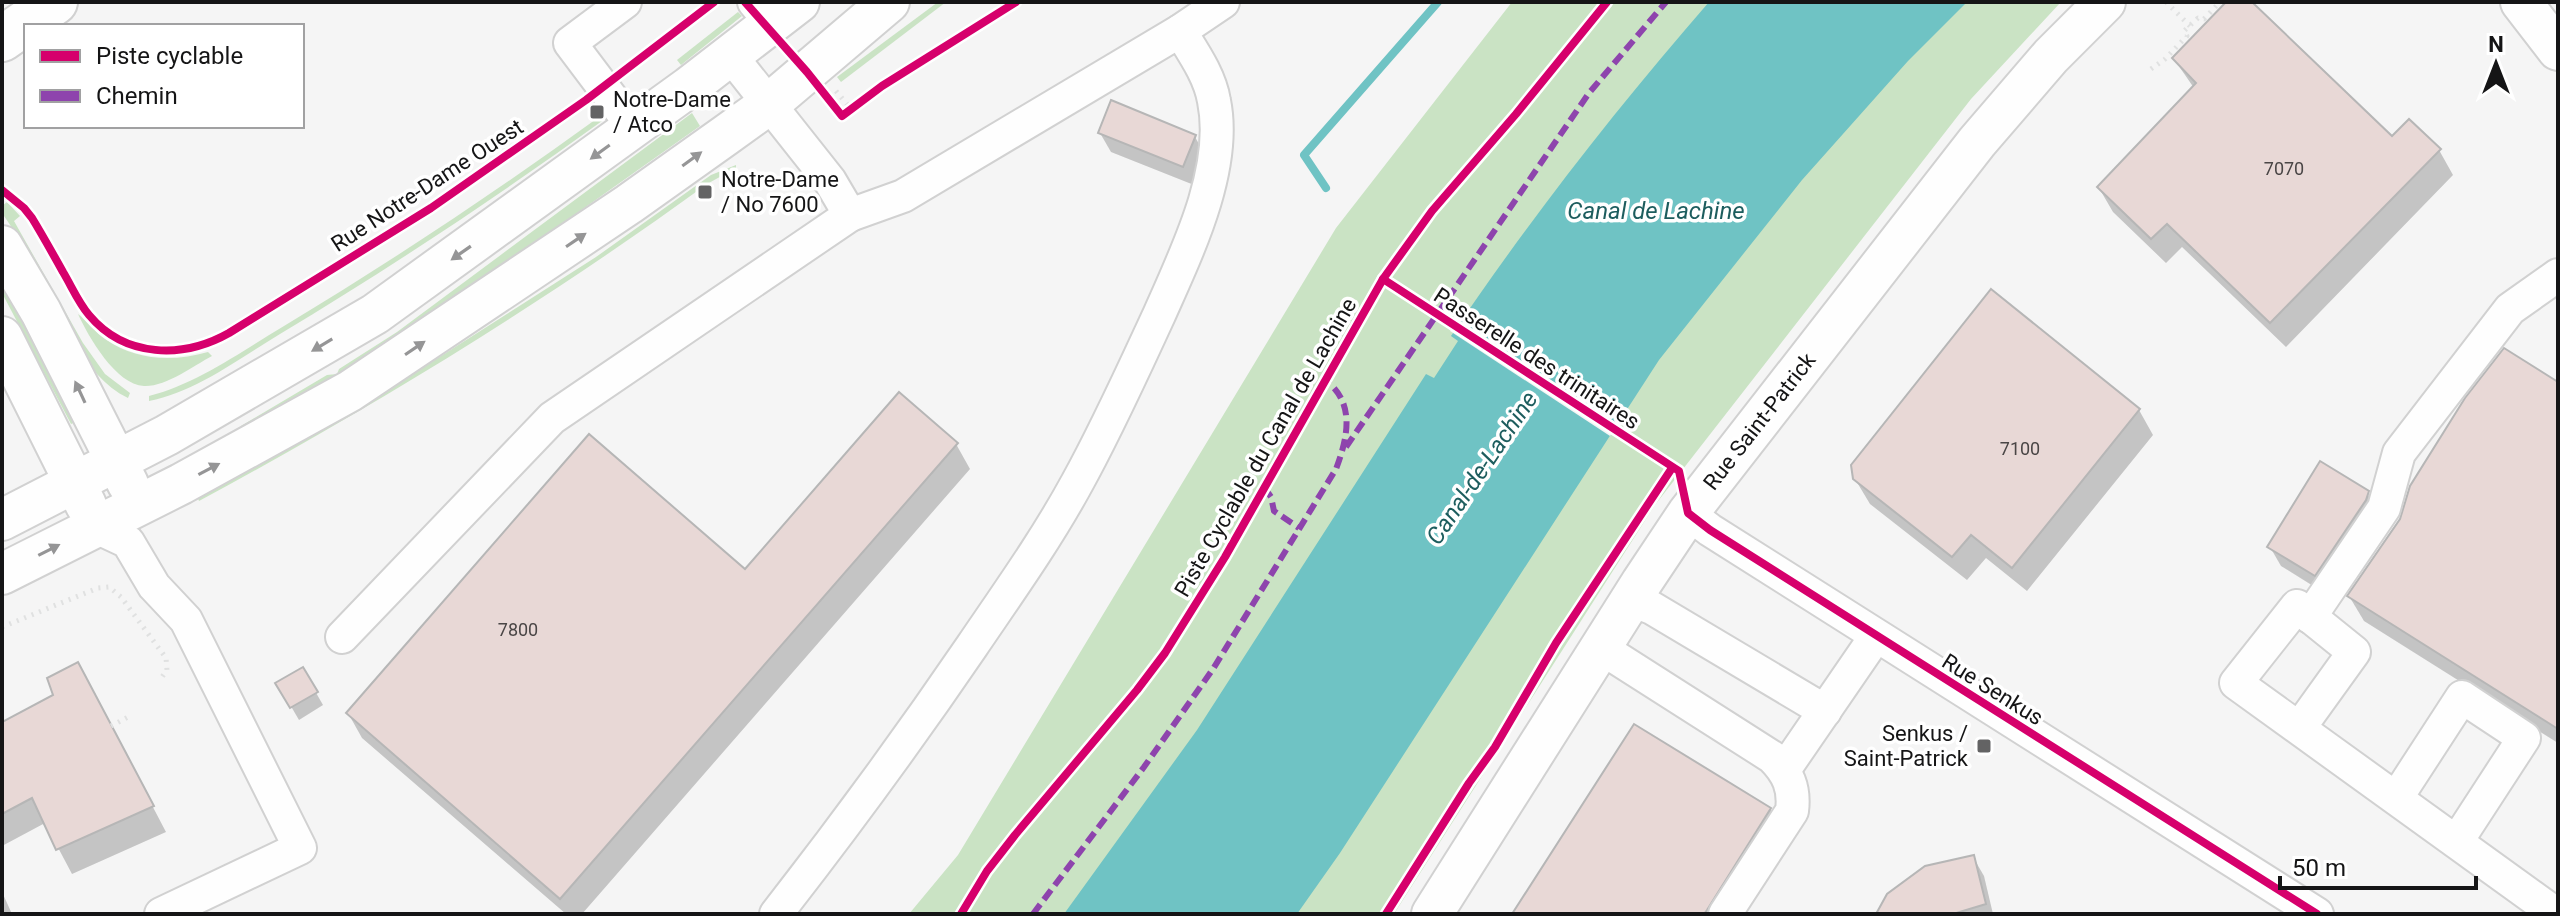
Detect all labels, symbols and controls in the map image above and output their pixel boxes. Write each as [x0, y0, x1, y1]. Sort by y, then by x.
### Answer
legend [24, 24, 304, 128]
north arrow [2456, 24, 2536, 104]
text: N [2488, 32, 2504, 57]
text: Piste cyclable [96, 42, 243, 70]
text: Chemin [96, 82, 178, 110]
place label: Notre-Dame / Atco [613, 87, 731, 137]
marker: Notre-Dame / Atco [588, 103, 606, 121]
street label: Rue Notre-Dame Ouest [327, 114, 528, 257]
one-way arrow [590, 144, 610, 160]
one-way arrow [681, 151, 703, 167]
house number: 7070 [2264, 158, 2304, 179]
place label: Notre-Dame / No 7600 [721, 167, 839, 217]
marker: Notre-Dame / No 7600 [696, 183, 714, 201]
water label: Canal de Lachine [1567, 197, 1745, 225]
one-way arrow [566, 233, 587, 248]
one-way arrow [451, 244, 472, 260]
street label: Passerelle des trinitaires [1429, 283, 1644, 434]
street label: Piste Cyclable du Canal de Lachine [1169, 294, 1361, 601]
one-way arrow [311, 338, 333, 352]
one-way arrow [404, 341, 426, 356]
street label: Rue Saint-Patrick [1698, 347, 1821, 495]
one-way arrow [73, 380, 87, 404]
water label: Canal-de-Lachine [1421, 386, 1543, 550]
house number: 7100 [2000, 438, 2040, 459]
one-way arrow [197, 463, 220, 476]
one-way arrow [38, 543, 61, 557]
house number: 7800 [498, 619, 538, 640]
street label: Rue Senkus [1938, 649, 2048, 730]
place label: Senkus / Saint-Patrick [1844, 721, 1969, 771]
marker: Senkus / Saint-Patrick [1975, 737, 1993, 755]
scale bar [2280, 840, 2476, 890]
text: 50 m [2292, 854, 2346, 882]

